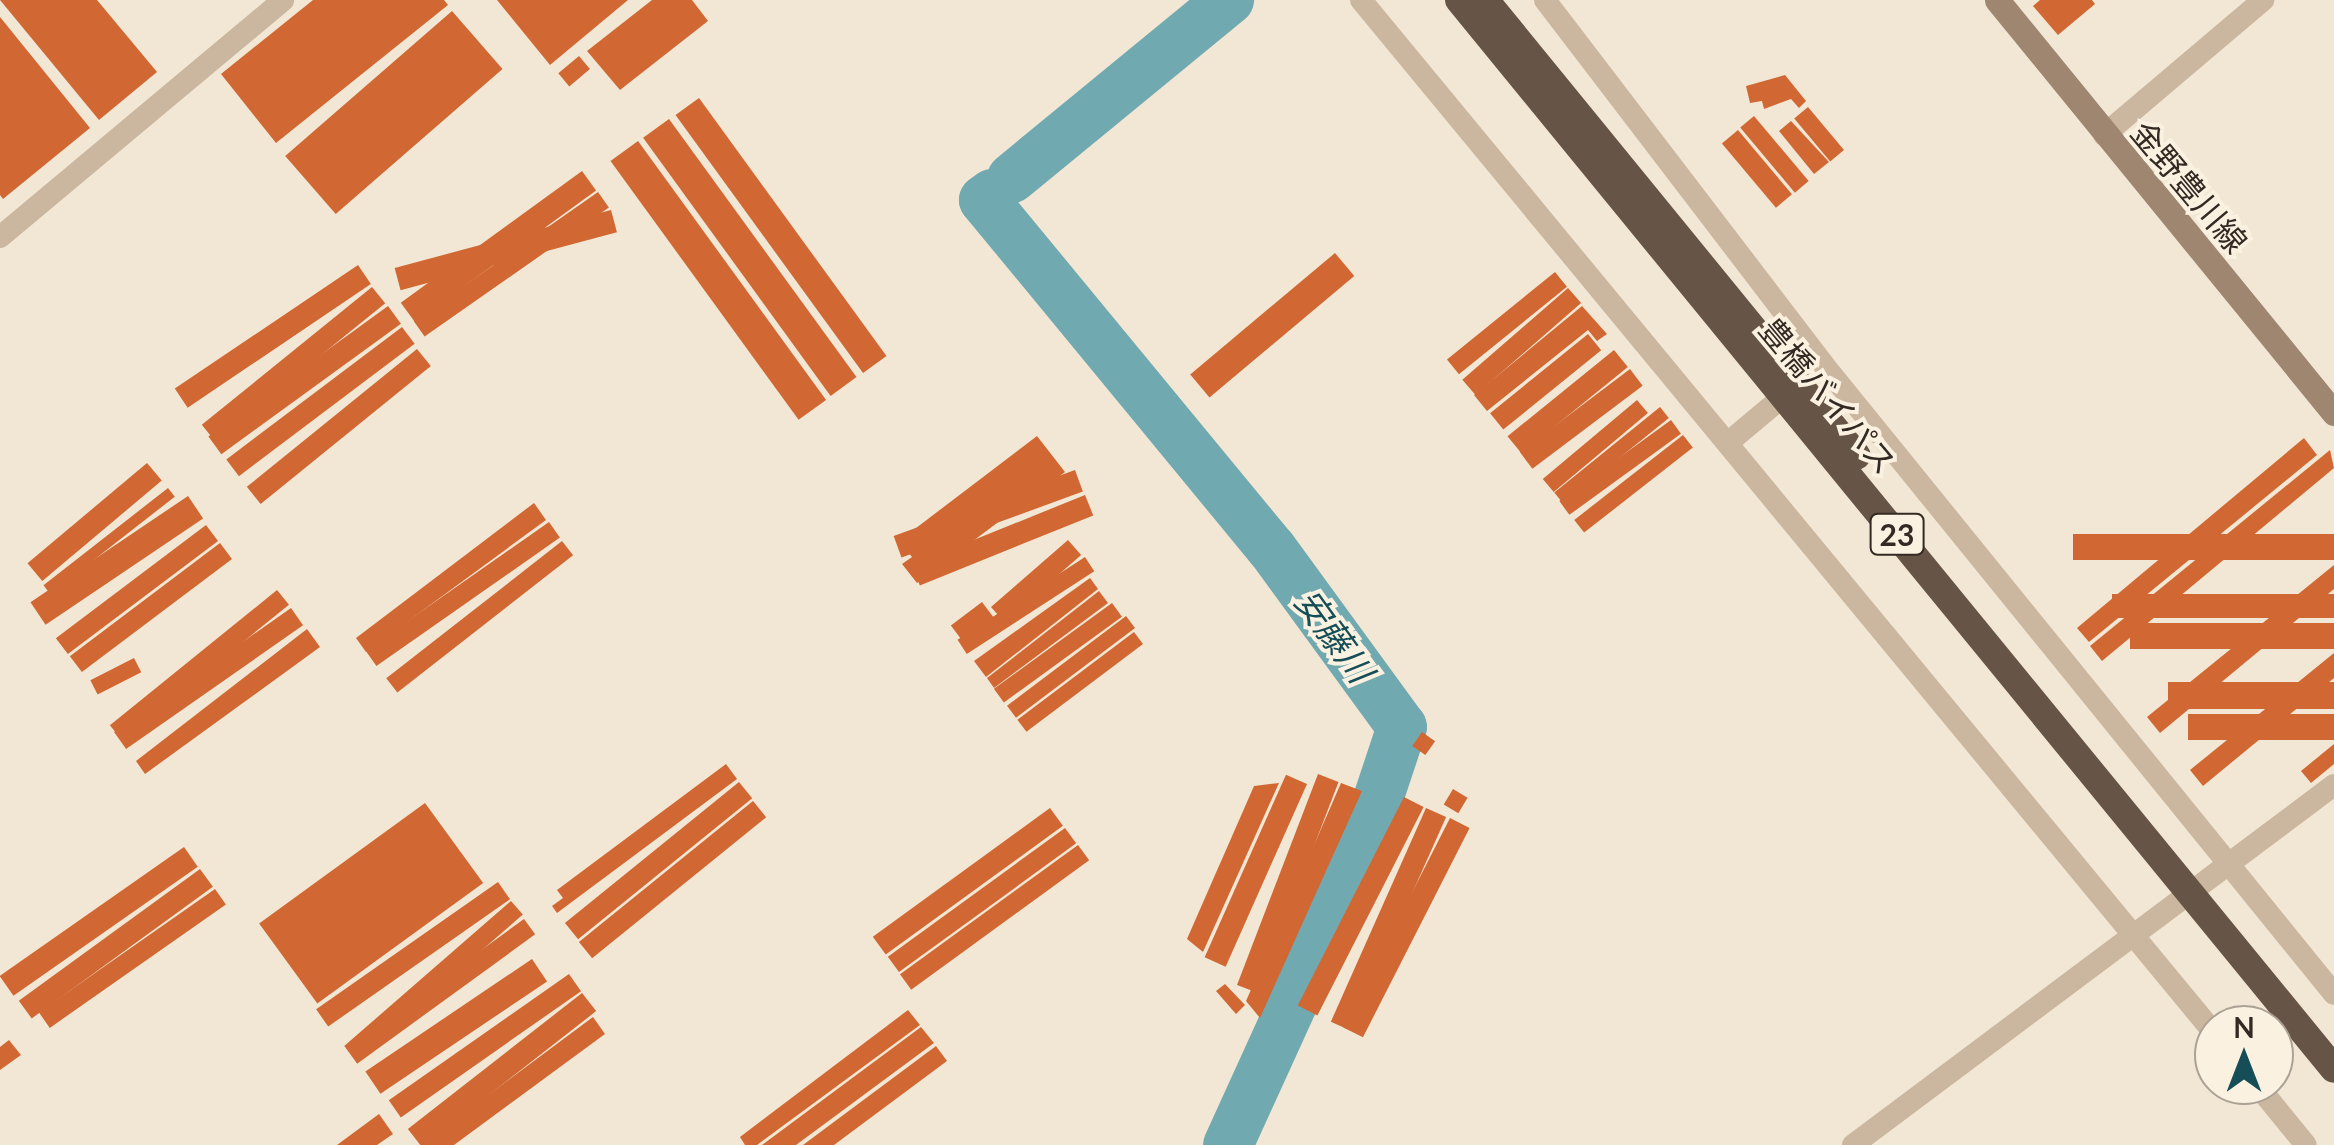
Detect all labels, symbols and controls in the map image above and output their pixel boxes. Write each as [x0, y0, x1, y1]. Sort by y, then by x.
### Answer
street label: 金野豊川線 [2123, 113, 2255, 261]
street label: 豊橋バイパス [1752, 310, 1904, 482]
road number: 23 [1870, 509, 1924, 559]
water label: 安藤川 [1287, 580, 1383, 690]
north arrow [2194, 1005, 2294, 1105]
text: N [2233, 1010, 2255, 1044]

